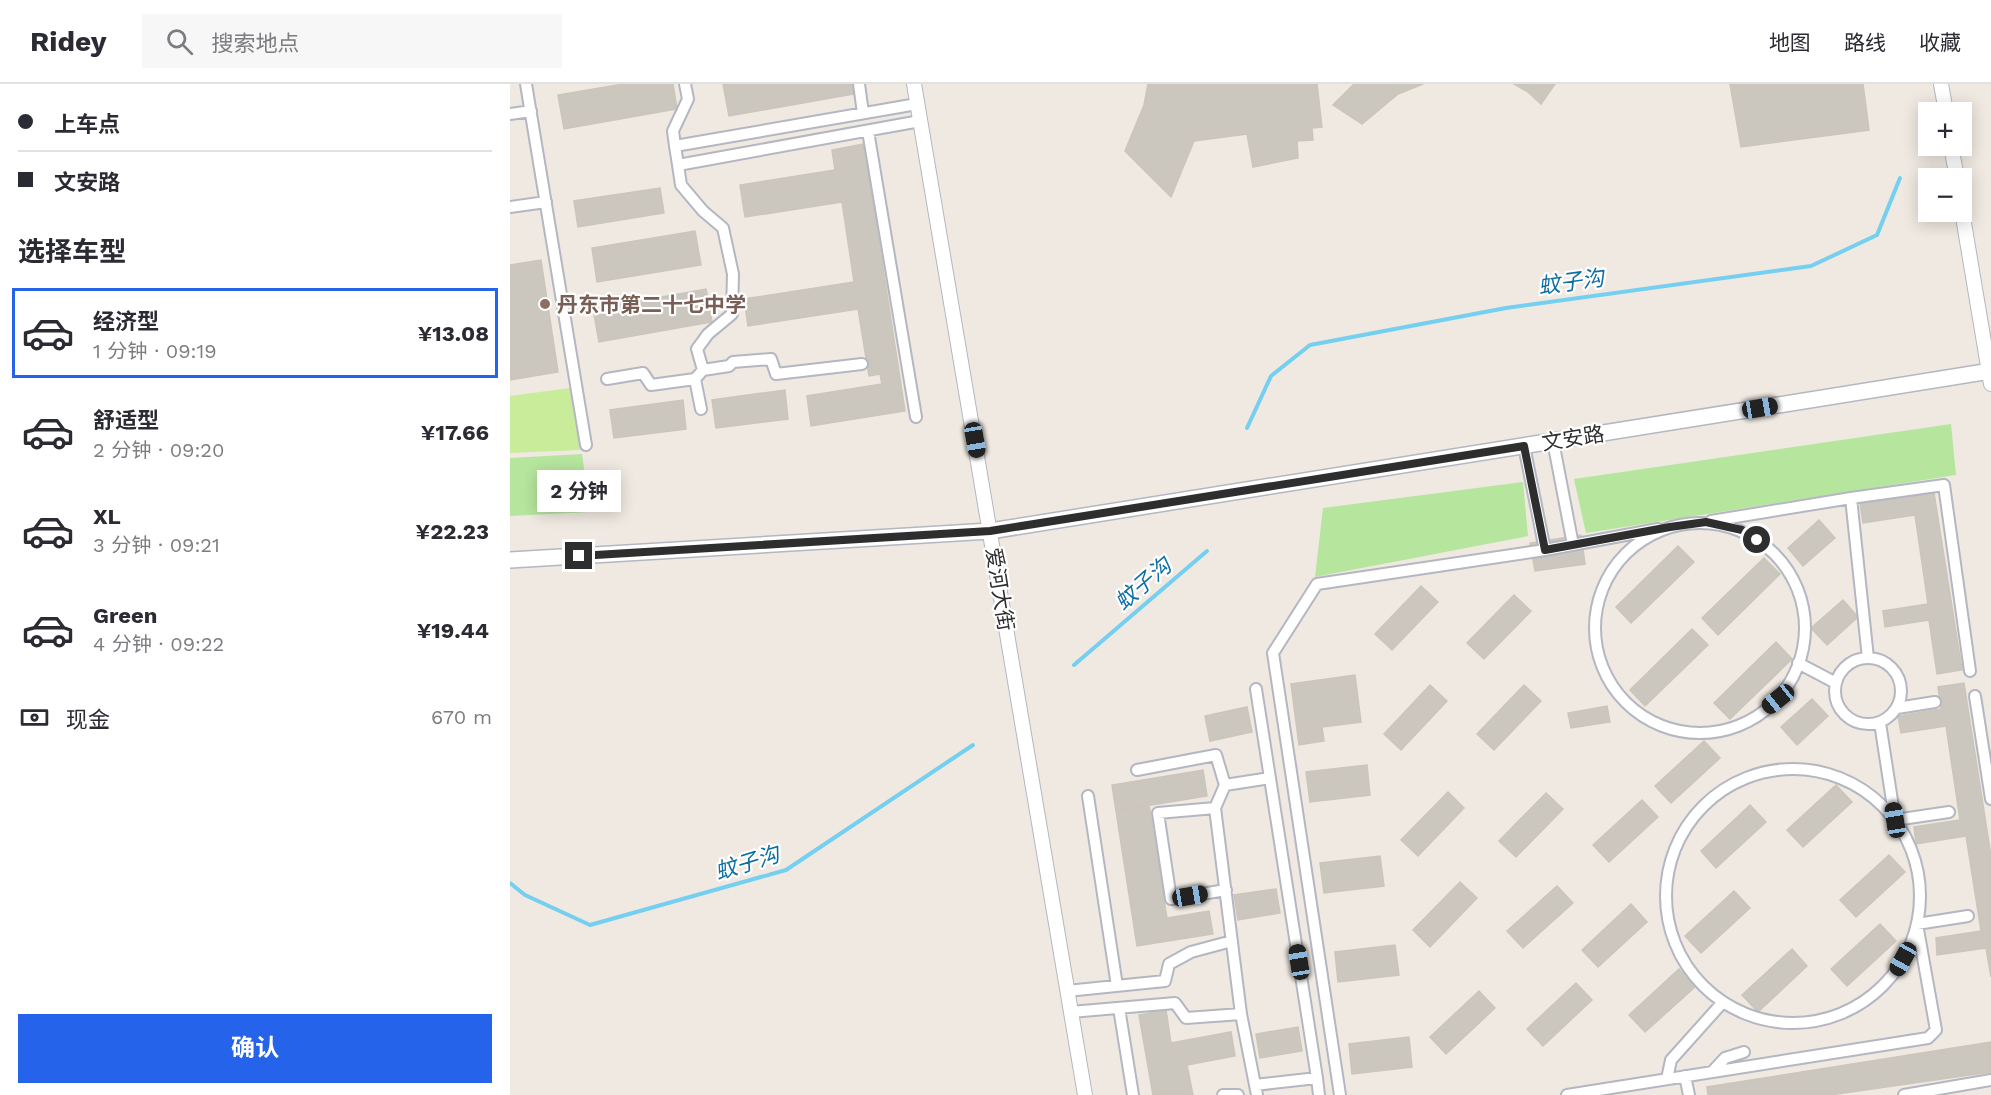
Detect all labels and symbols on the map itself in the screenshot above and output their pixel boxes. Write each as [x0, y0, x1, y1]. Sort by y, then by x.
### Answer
water label: 蚊子沟 [1537, 265, 1607, 299]
place label: 丹东市第二十七中学 [557, 292, 746, 317]
marker: 丹东市第二十七中学 [538, 297, 552, 311]
car [1741, 396, 1779, 420]
car [963, 421, 987, 459]
street label: 文安路 [1540, 421, 1606, 455]
callout: 2 分钟 [537, 469, 621, 511]
route start [1743, 526, 1770, 553]
route end [565, 542, 592, 569]
street label: 爱河大街 [981, 546, 1019, 632]
water label: 蚊子沟 [1110, 552, 1178, 615]
car [1758, 681, 1798, 717]
car [1883, 801, 1907, 839]
water label: 蚊子沟 [712, 841, 784, 885]
car [1171, 884, 1209, 908]
car [1886, 939, 1920, 979]
car [1287, 943, 1311, 981]

